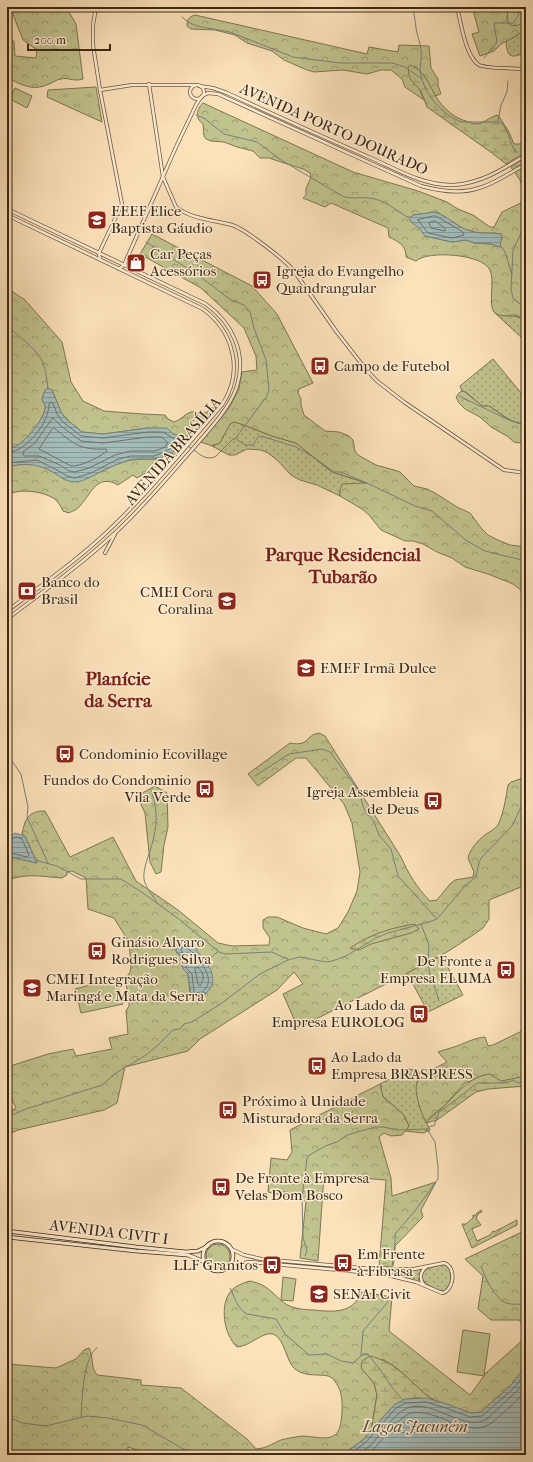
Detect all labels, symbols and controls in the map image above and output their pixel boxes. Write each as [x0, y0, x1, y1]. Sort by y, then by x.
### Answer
scale bar [28, 26, 110, 52]
text: 200 m [34, 33, 66, 47]
street label: AVENIDA PORTO DOURADO [236, 79, 431, 179]
place label: EEEF Elice Baptista Gáudio [111, 202, 213, 237]
school or university icon: EEEF Elice Baptista Gáudio [86, 209, 108, 231]
place label: Car Peças Acessórios [149, 245, 217, 280]
shop icon: Car Peças Acessórios [125, 252, 147, 274]
place label: Igreja do Evangelho Quandrangular [276, 262, 404, 297]
bus stop icon: Igreja do Evangelho Quandrangular [251, 269, 273, 291]
bus stop icon: Campo de Futebol [309, 355, 331, 377]
place label: Campo de Futebol [334, 357, 450, 375]
street label: AVENIDA BRASÍLIA [120, 393, 225, 510]
district label: Parque Residencial Tubarão [265, 544, 422, 588]
place label: Banco do Brasil [41, 573, 100, 608]
bank icon: Banco do Brasil [16, 580, 38, 602]
place label: CMEI Cora Coralina [140, 583, 214, 618]
school or university icon: CMEI Cora Coralina [216, 590, 238, 612]
school or university icon: EMEF Irmã Dulce [295, 657, 317, 679]
place label: EMEF Irmã Dulce [320, 659, 437, 677]
district label: Planície da Serra [84, 668, 153, 712]
bus stop icon: Condominio Ecovillage [54, 743, 76, 765]
place label: Condominio Ecovillage [79, 745, 228, 763]
place label: Fundos do Condominio Vila Verde [43, 771, 192, 806]
bus stop icon: Fundos do Condominio Vila Verde [194, 778, 216, 800]
place label: Igreja Assembleia de Deus [306, 783, 420, 818]
bus stop icon: Igreja Assembleia de Deus [422, 790, 444, 812]
place label: Ginásio Alvaro Rodrigues Silva [111, 933, 213, 968]
bus stop icon: Ginásio Alvaro Rodrigues Silva [86, 940, 108, 962]
place label: De Fronte a Empresa ELUMA [380, 952, 493, 987]
bus stop icon: De Fronte a Empresa ELUMA [495, 959, 517, 981]
place label: CMEI Integração Maringá e Mata da Serra [46, 970, 205, 1005]
school or university icon: CMEI Integração Maringá e Mata da Serra [21, 977, 43, 999]
place label: Ao Lado da Empresa EUROLOG [271, 996, 406, 1031]
bus stop icon: Ao Lado da Empresa EUROLOG [408, 1003, 430, 1025]
place label: Ao Lado da Empresa BRASPRESS [330, 1048, 473, 1083]
bus stop icon: Ao Lado da Empresa BRASPRESS [306, 1055, 328, 1077]
place label: Próximo à Unidade Misturadora da Serra [242, 1092, 379, 1127]
bus stop icon: Próximo à Unidade Misturadora da Serra [217, 1099, 239, 1121]
place label: De Fronte à Empresa Velas Dom Bosco [234, 1169, 371, 1204]
bus stop icon: De Fronte à Empresa Velas Dom Bosco [210, 1176, 232, 1198]
street label: AVENIDA CIVIT I [47, 1216, 170, 1248]
place label: Em Frente à Fibrasa [357, 1245, 426, 1280]
bus stop icon: Em Frente à Fibrasa [332, 1252, 354, 1274]
bus stop icon: LLF Granitos [261, 1254, 283, 1276]
place label: LLF Granitos [173, 1256, 258, 1274]
school or university icon: SENAI Civit [308, 1283, 330, 1305]
place label: SENAI Civit [333, 1285, 412, 1303]
water label: Lagoa Jacuném [361, 1417, 468, 1436]

